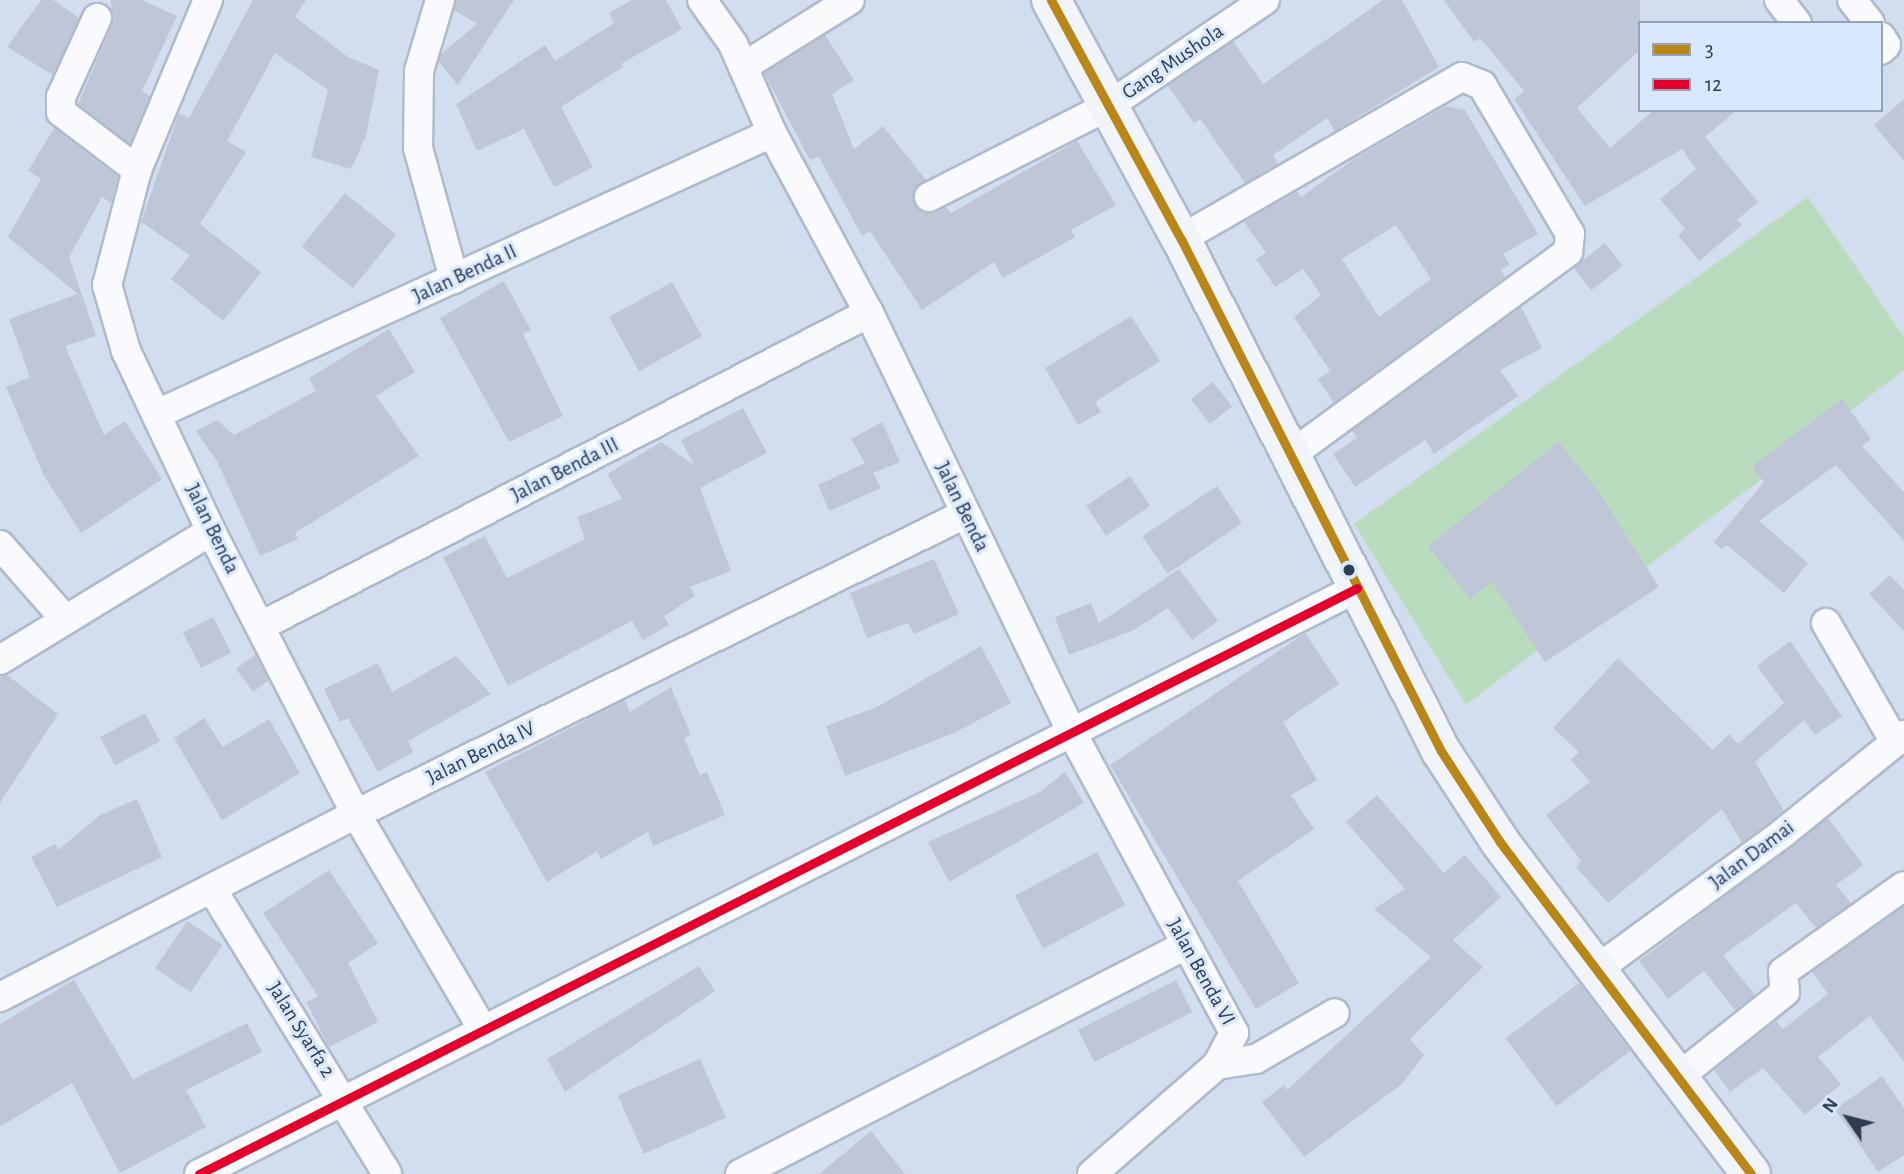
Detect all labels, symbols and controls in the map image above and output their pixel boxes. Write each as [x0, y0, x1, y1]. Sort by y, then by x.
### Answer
street label: Gang Mushola [1117, 19, 1229, 105]
legend [1638, 21, 1883, 112]
text: 3 [1705, 39, 1714, 60]
text: 12 [1705, 74, 1722, 95]
street label: Jalan Benda II [409, 239, 521, 309]
street label: Jalan Benda III [507, 432, 623, 508]
street label: Jalan Benda [929, 458, 995, 556]
street label: Jalan Benda [179, 480, 245, 578]
unlabelled marker [1342, 563, 1356, 577]
street label: Jalan Benda IV [423, 716, 539, 790]
street label: Jalan Damai [1705, 815, 1799, 895]
street label: Jalan Benda VI [1161, 914, 1241, 1030]
street label: Jalan Syarfa 2 [262, 978, 340, 1082]
north arrow [1813, 1083, 1883, 1153]
text: N [1819, 1095, 1842, 1117]

